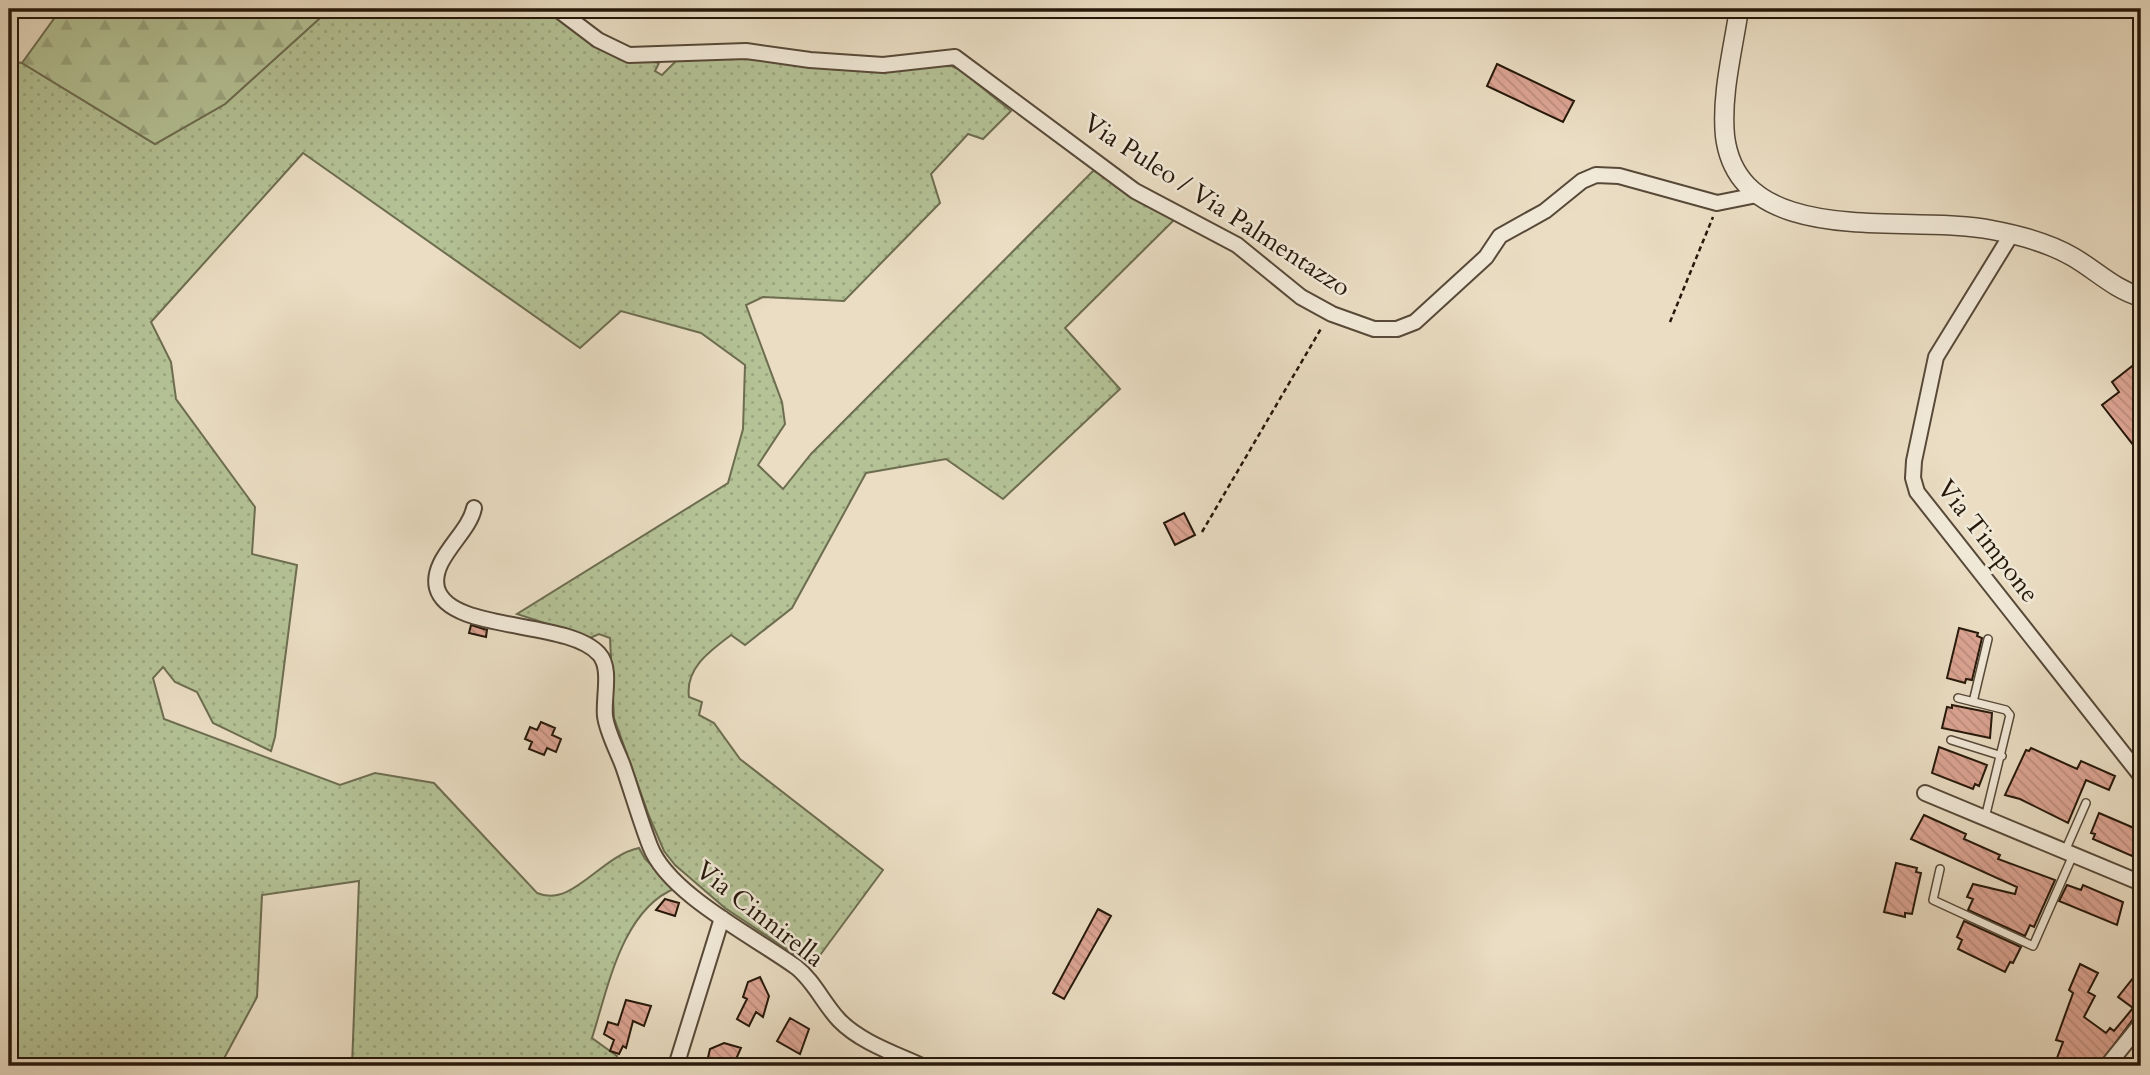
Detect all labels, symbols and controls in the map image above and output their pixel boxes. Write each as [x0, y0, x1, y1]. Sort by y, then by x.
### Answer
street label: Via Puleo / Via Palmentazzo [1076, 105, 1358, 305]
street label: Via Timpone [1929, 472, 2047, 610]
street label: Via Cinnirella [688, 853, 832, 975]

